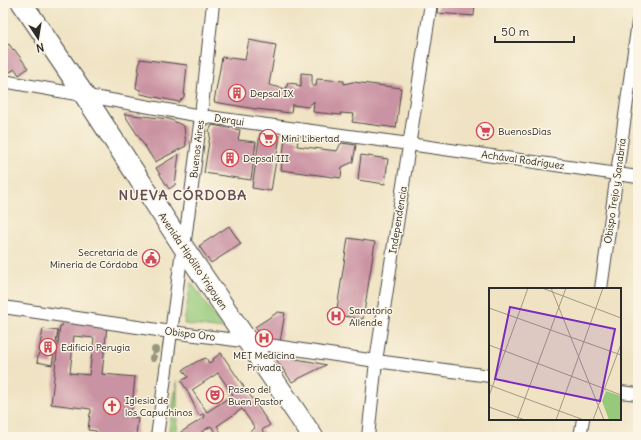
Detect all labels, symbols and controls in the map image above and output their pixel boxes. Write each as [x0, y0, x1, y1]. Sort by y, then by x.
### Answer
north arrow [18, 18, 58, 58]
scale bar [495, 18, 574, 44]
text: 50 m [501, 24, 530, 39]
text: N [35, 40, 45, 55]
building icon: Depsal IX [227, 83, 247, 103]
place label: Depsal IX [250, 87, 294, 100]
street label: Derqui [213, 111, 245, 129]
street label: Buenos Aires [187, 119, 207, 179]
supermarket icon: BuenosDias [475, 121, 495, 141]
place label: BuenosDias [498, 125, 552, 138]
supermarket icon: Mini Libertad [258, 128, 278, 148]
place label: Mini Libertad [281, 132, 339, 145]
street label: Obispo Trejo y Sanabria [601, 137, 629, 244]
building icon: Depsal III [220, 148, 240, 168]
street label: Achával Rodríguez [481, 148, 566, 172]
place label: Depsal III [243, 152, 289, 165]
street label: Independencia [386, 185, 410, 255]
district label: NUEVA CÓRDOBA [119, 186, 247, 204]
street label: Avenida Hipólito Yrigoyen [156, 210, 231, 312]
place label: Secretaría de Minería de Córdoba [50, 246, 138, 271]
public building icon: Secretaría de Minería de Córdoba [141, 248, 161, 268]
inset map [489, 288, 621, 420]
place label: Sanatorio Allende [349, 304, 393, 329]
hospital icon: Sanatorio Allende [326, 306, 346, 326]
street label: Obispo Oro [164, 324, 217, 344]
hospital icon: MET Medicina Privada [254, 328, 274, 348]
building icon: Edificio Perugia [38, 337, 58, 357]
place label: Edificio Perugia [61, 341, 130, 354]
place label: MET Medicina Privada [233, 349, 295, 374]
place label: Paseo del Buen Pastor [228, 383, 283, 408]
theatre icon: Paseo del Buen Pastor [205, 385, 225, 405]
place label: Iglesia de los Capuchinos [125, 394, 193, 419]
church icon: Iglesia de los Capuchinos [102, 396, 122, 416]

